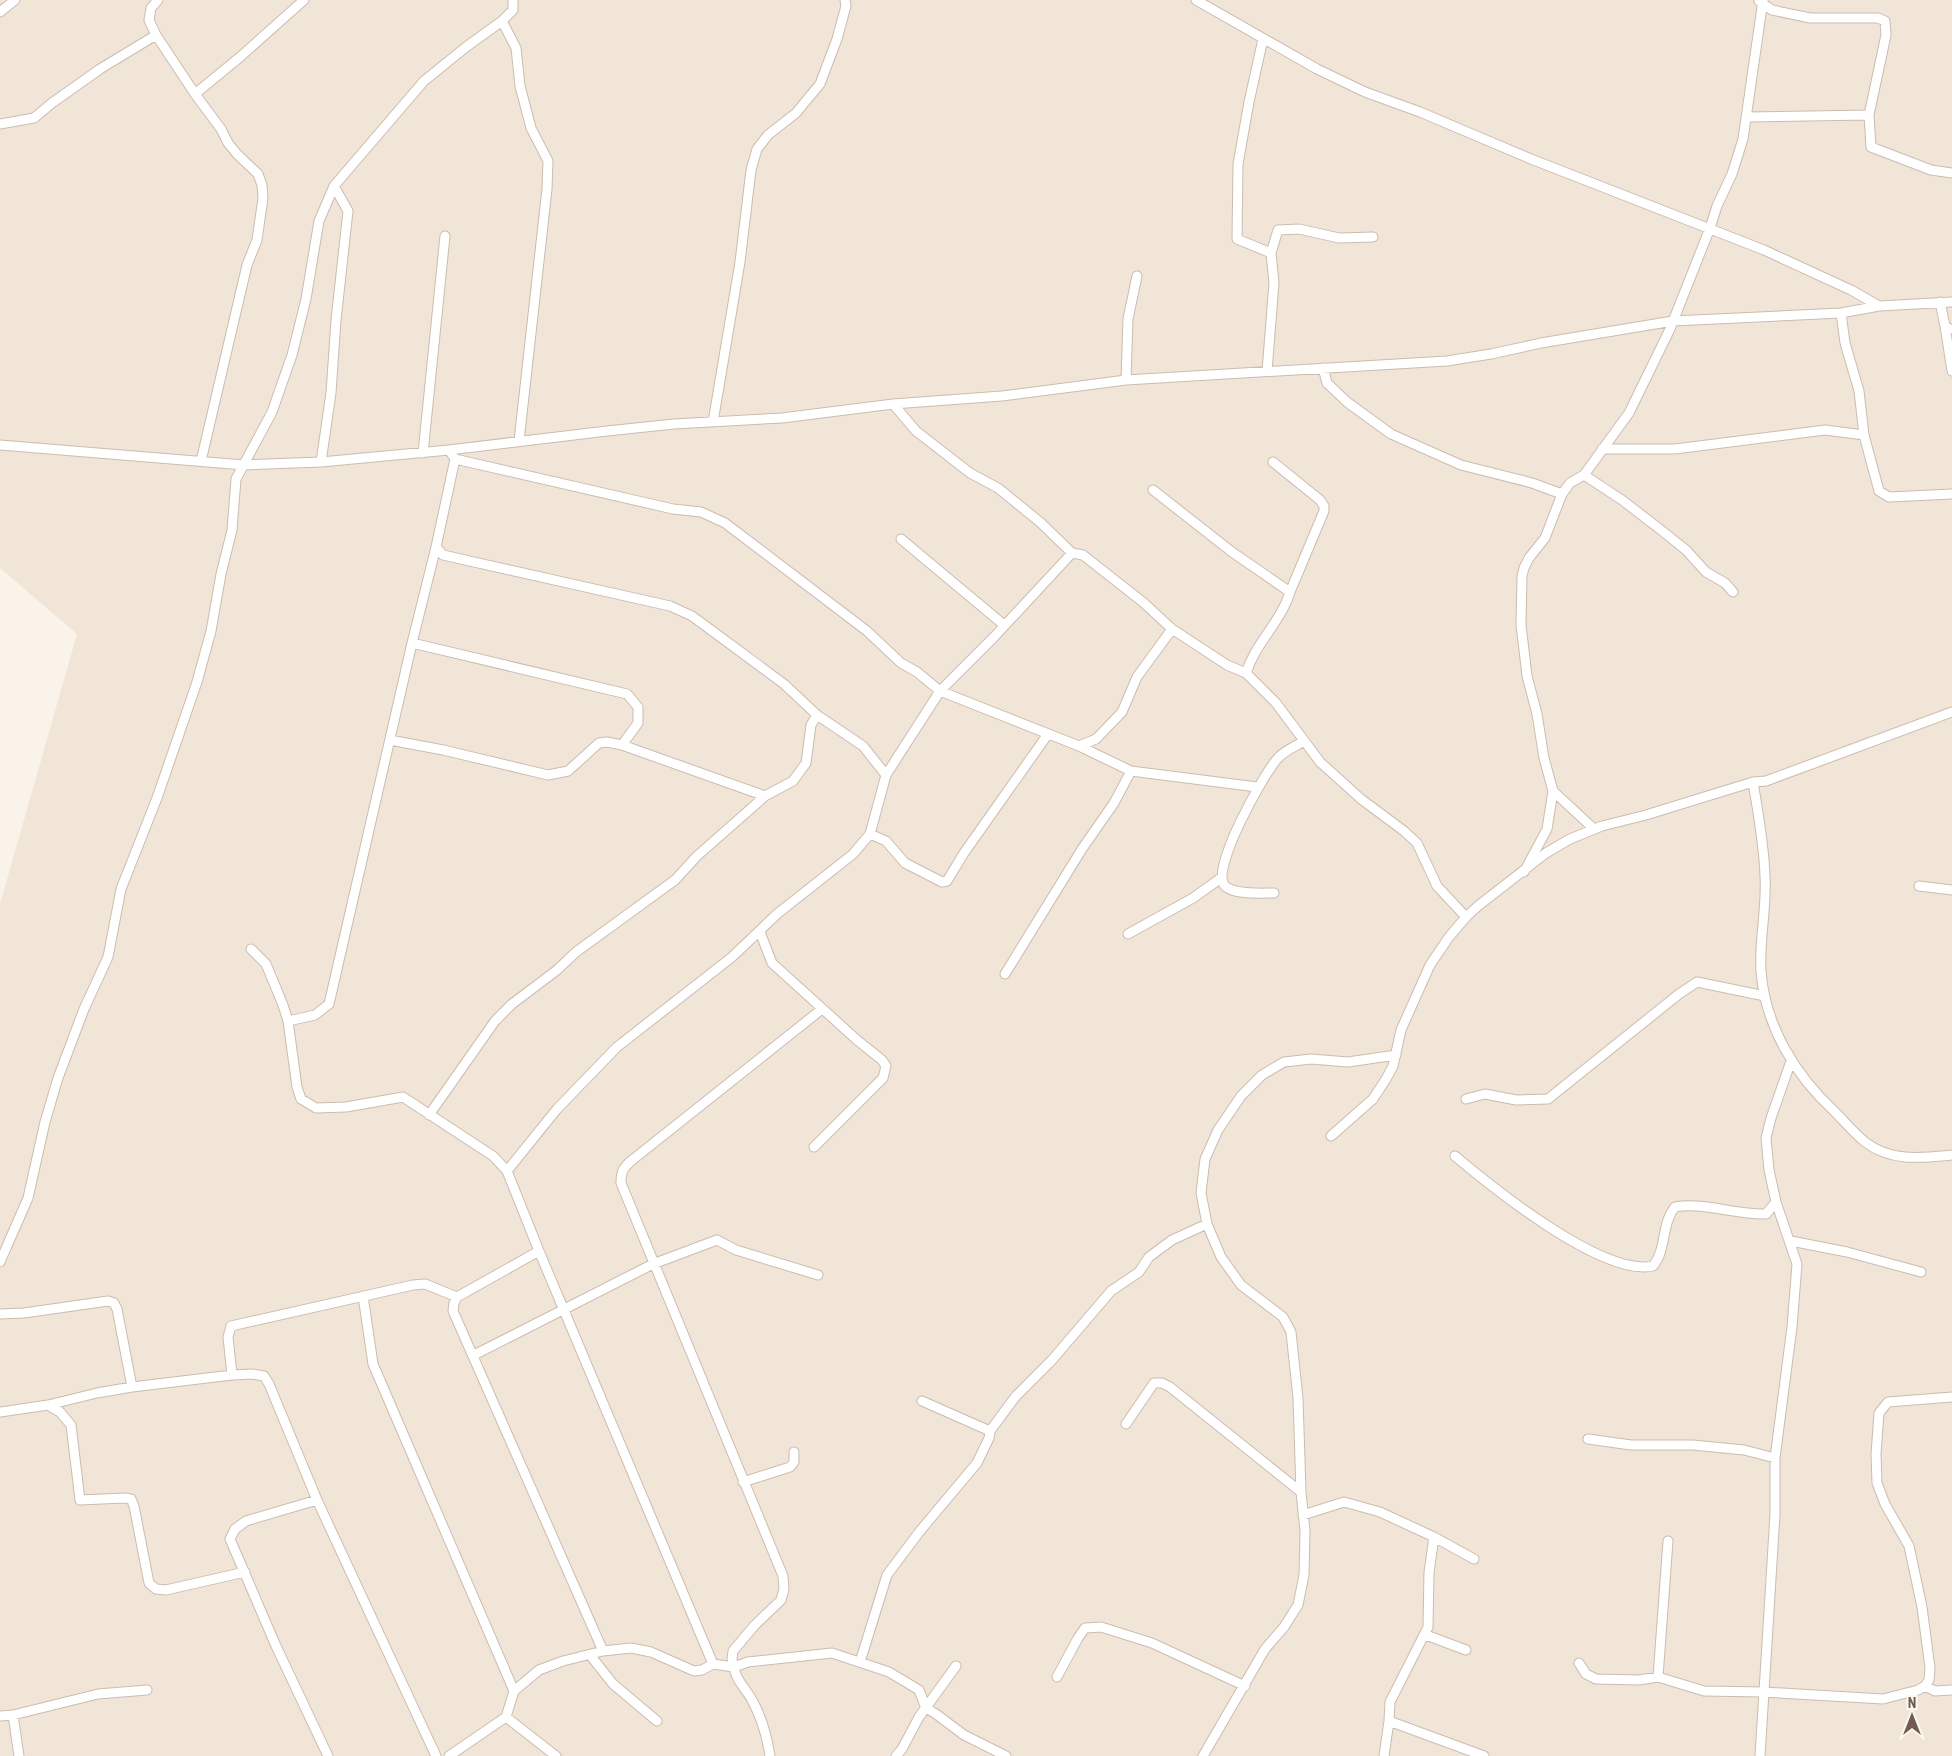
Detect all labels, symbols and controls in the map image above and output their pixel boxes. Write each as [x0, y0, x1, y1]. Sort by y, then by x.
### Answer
north arrow [1887, 1691, 1937, 1741]
text: N [1908, 1695, 1916, 1711]

